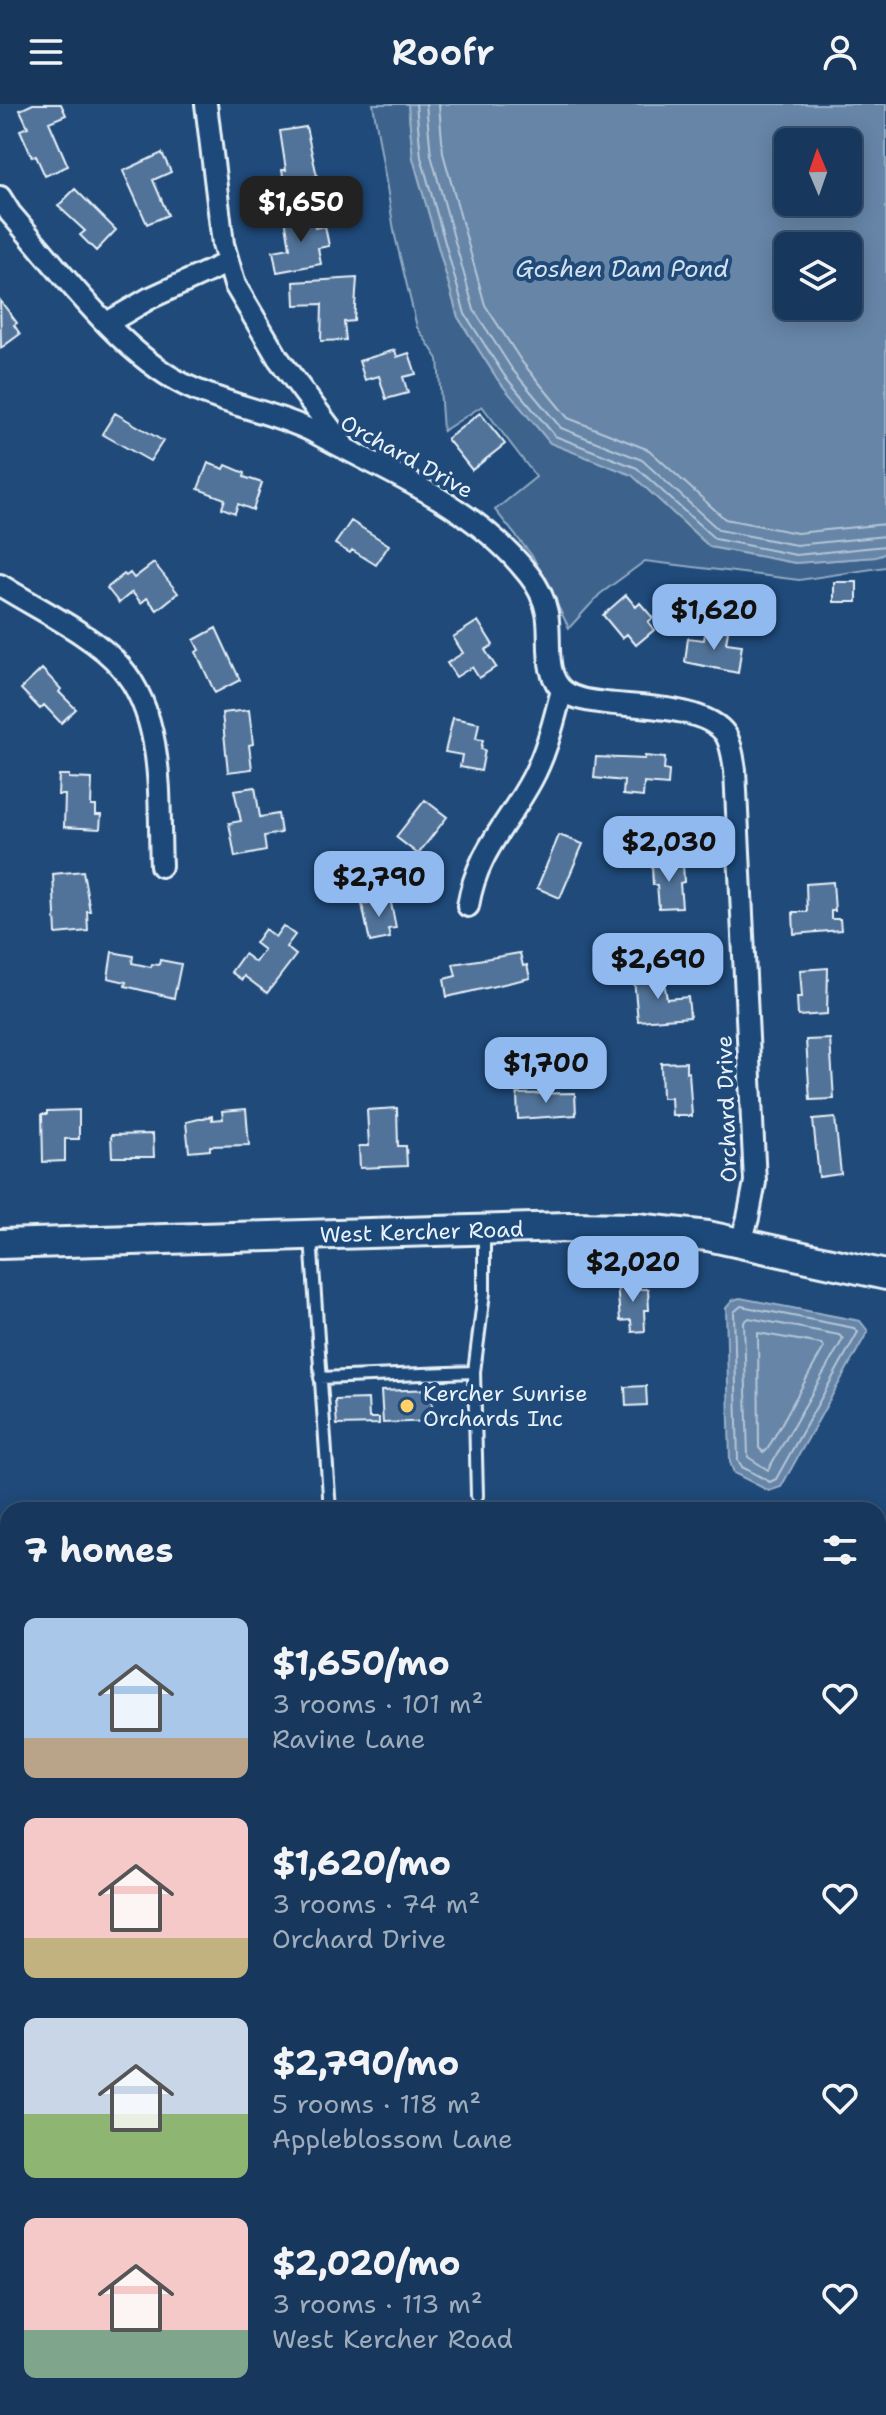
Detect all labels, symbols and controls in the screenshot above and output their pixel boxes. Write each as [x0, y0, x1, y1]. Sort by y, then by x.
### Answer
text: Roofr [392, 28, 494, 77]
icon: menu [24, 30, 68, 74]
icon: person [818, 30, 862, 74]
north arrow [774, 128, 862, 216]
map controls [774, 128, 862, 320]
pin: $1,650 [236, 176, 366, 244]
text: $1,650 [258, 184, 344, 219]
button: layers [774, 232, 862, 320]
water label: Goshen Dam Pond [515, 253, 729, 285]
street label: Orchard Drive [335, 408, 478, 505]
pin: $1,620 [649, 584, 779, 652]
text: $1,620 [670, 592, 758, 627]
pin: $2,030 [604, 816, 734, 884]
text: $2,030 [621, 824, 717, 859]
pin: $2,790 [314, 851, 444, 919]
text: $2,790 [332, 859, 426, 894]
pin: $2,690 [593, 933, 723, 1001]
text: $2,690 [610, 941, 706, 976]
street label: Orchard Drive [709, 1035, 744, 1183]
pin: $1,700 [481, 1037, 611, 1105]
text: $1,700 [503, 1045, 589, 1080]
street label: West Kercher Road [319, 1214, 524, 1249]
pin: $2,020 [568, 1236, 698, 1304]
text: $2,020 [586, 1244, 680, 1279]
place label: Kercher Sunrise Orchards Inc [423, 1379, 588, 1433]
marker: Kercher Sunrise Orchards Inc [398, 1397, 416, 1415]
text: 7 homes [24, 1527, 173, 1573]
icon: filters [818, 1528, 862, 1572]
text: $1,650/mo [272, 1640, 450, 1686]
icon: home [88, 1650, 184, 1746]
icon: heart [818, 1676, 862, 1720]
text: 3 rooms · 101 m² [272, 1686, 483, 1721]
text: Ravine Lane [272, 1721, 425, 1756]
text: $1,620/mo [272, 1840, 451, 1886]
icon: home [88, 1850, 184, 1946]
icon: heart [818, 1876, 862, 1920]
text: 3 rooms · 74 m² [272, 1886, 480, 1921]
text: Orchard Drive [272, 1921, 446, 1956]
text: $2,790/mo [272, 2040, 459, 2086]
icon: home [88, 2050, 184, 2146]
icon: heart [818, 2076, 862, 2120]
text: 5 rooms · 118 m² [272, 2086, 481, 2121]
text: Appleblossom Lane [272, 2121, 513, 2156]
text: $2,020/mo [272, 2240, 461, 2286]
icon: home [88, 2250, 184, 2346]
icon: heart [818, 2276, 862, 2320]
text: 3 rooms · 113 m² [272, 2286, 483, 2321]
text: West Kercher Road [272, 2321, 513, 2356]

